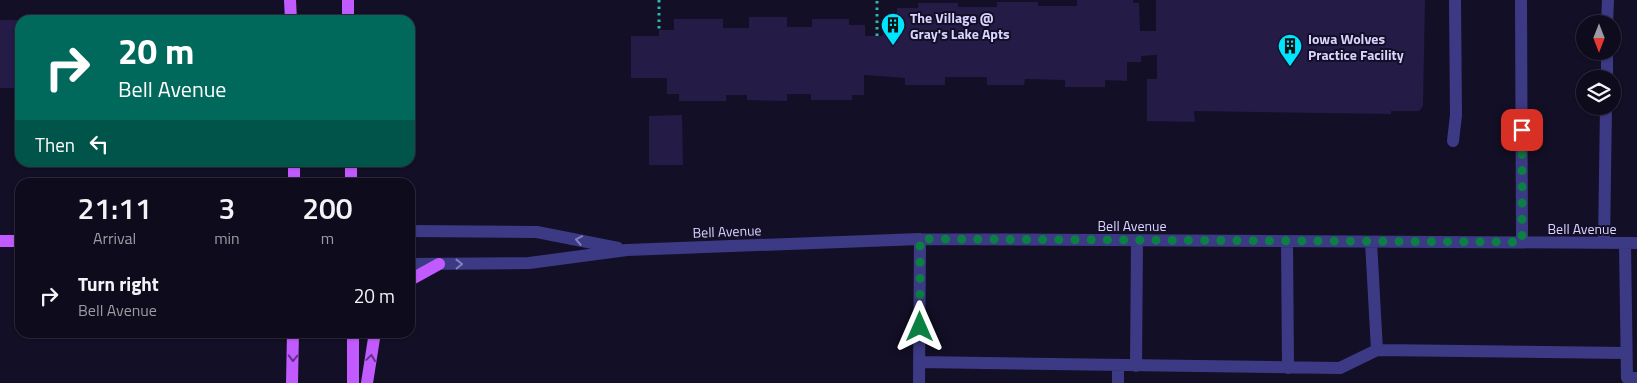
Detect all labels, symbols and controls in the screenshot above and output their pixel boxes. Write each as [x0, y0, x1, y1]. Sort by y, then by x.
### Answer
place label: The Village @ Gray's Lake Apts [910, 7, 1010, 44]
building icon: The Village @ Gray's Lake Apts [880, 12, 906, 46]
north arrow [1576, 15, 1621, 60]
map controls [1576, 15, 1621, 115]
text: 20 m [118, 24, 194, 78]
place label: Iowa Wolves Practice Facility [1308, 28, 1404, 65]
building icon: Iowa Wolves Practice Facility [1277, 33, 1303, 67]
icon: right [35, 35, 100, 100]
button: layers [1576, 70, 1621, 115]
text: Bell Avenue [118, 72, 226, 106]
pin [1501, 109, 1543, 151]
icon: arrive [1508, 116, 1536, 144]
text: Then [35, 130, 75, 159]
icon: left [85, 130, 113, 158]
text: 21:11 [77, 185, 152, 231]
text: 3 [219, 185, 235, 231]
text: 200 [302, 185, 353, 231]
street label: Bell Avenue [1097, 215, 1167, 236]
street label: Bell Avenue [1547, 218, 1617, 239]
street label: Bell Avenue [692, 219, 762, 243]
text: Arrival [93, 226, 136, 250]
text: min [214, 226, 240, 250]
text: m [321, 226, 334, 250]
one-way arrow [575, 235, 584, 246]
one-way arrow [455, 259, 463, 269]
text: Turn right [78, 269, 159, 298]
text: 20 m [354, 281, 395, 310]
icon: right [35, 282, 63, 310]
text: Bell Avenue [78, 298, 157, 322]
position arrow [893, 300, 945, 352]
one-way arrow [365, 353, 376, 361]
one-way arrow [287, 354, 298, 362]

